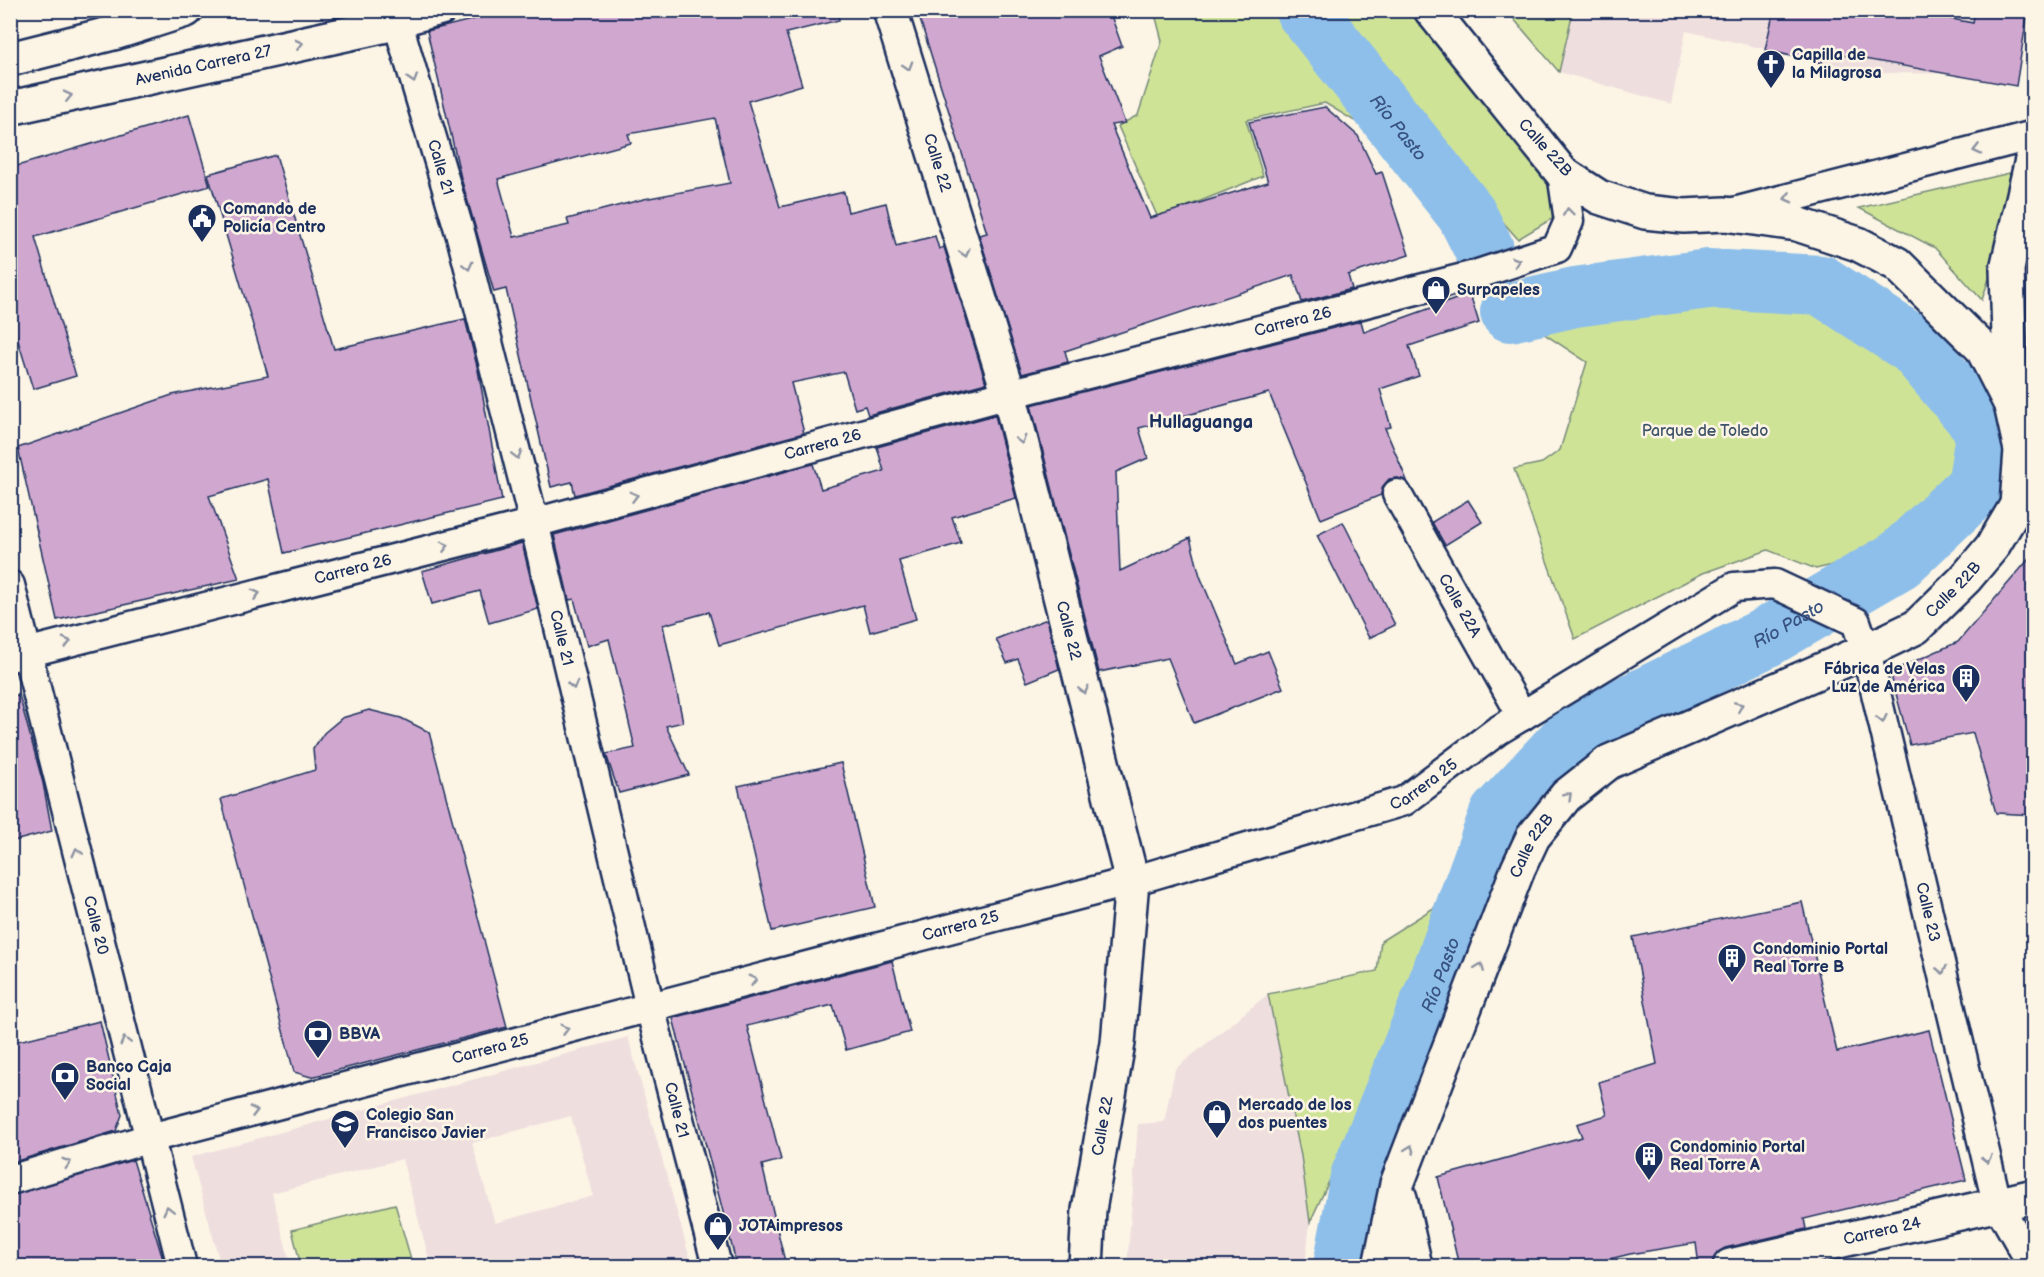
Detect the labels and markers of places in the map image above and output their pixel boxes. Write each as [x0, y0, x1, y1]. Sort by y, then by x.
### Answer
place label: Capilla de la Milagrosa [1792, 46, 1882, 83]
church icon: Capilla de la Milagrosa [1755, 48, 1787, 90]
place label: Comando de Policía Centro [223, 200, 326, 237]
public building icon: Comando de Policía Centro [186, 202, 218, 244]
shop icon: Surpapeles [1420, 274, 1452, 316]
place label: Surpapeles [1457, 281, 1540, 300]
place label: Fábrica de Velas Luz de América [1824, 660, 1945, 697]
building icon: Fábrica de Velas Luz de América [1950, 662, 1982, 704]
place label: Condominio Portal Real Torre B [1753, 940, 1888, 977]
building icon: Condominio Portal Real Torre B [1716, 942, 1748, 984]
bank icon: BBVA [302, 1018, 334, 1060]
place label: BBVA [339, 1025, 380, 1044]
place label: Banco Caja Social [86, 1058, 172, 1095]
bank icon: Banco Caja Social [49, 1060, 81, 1102]
place label: Mercado de los dos puentes [1238, 1096, 1352, 1133]
shop icon: Mercado de los dos puentes [1201, 1098, 1233, 1140]
place label: Colegio San Francisco Javier [366, 1106, 486, 1143]
school or university icon: Colegio San Francisco Javier [329, 1108, 361, 1150]
place label: Condominio Portal Real Torre A [1670, 1138, 1805, 1175]
building icon: Condominio Portal Real Torre A [1633, 1140, 1665, 1182]
shop icon: JOTAimpresos [702, 1210, 734, 1252]
place label: JOTAimpresos [739, 1217, 843, 1236]

